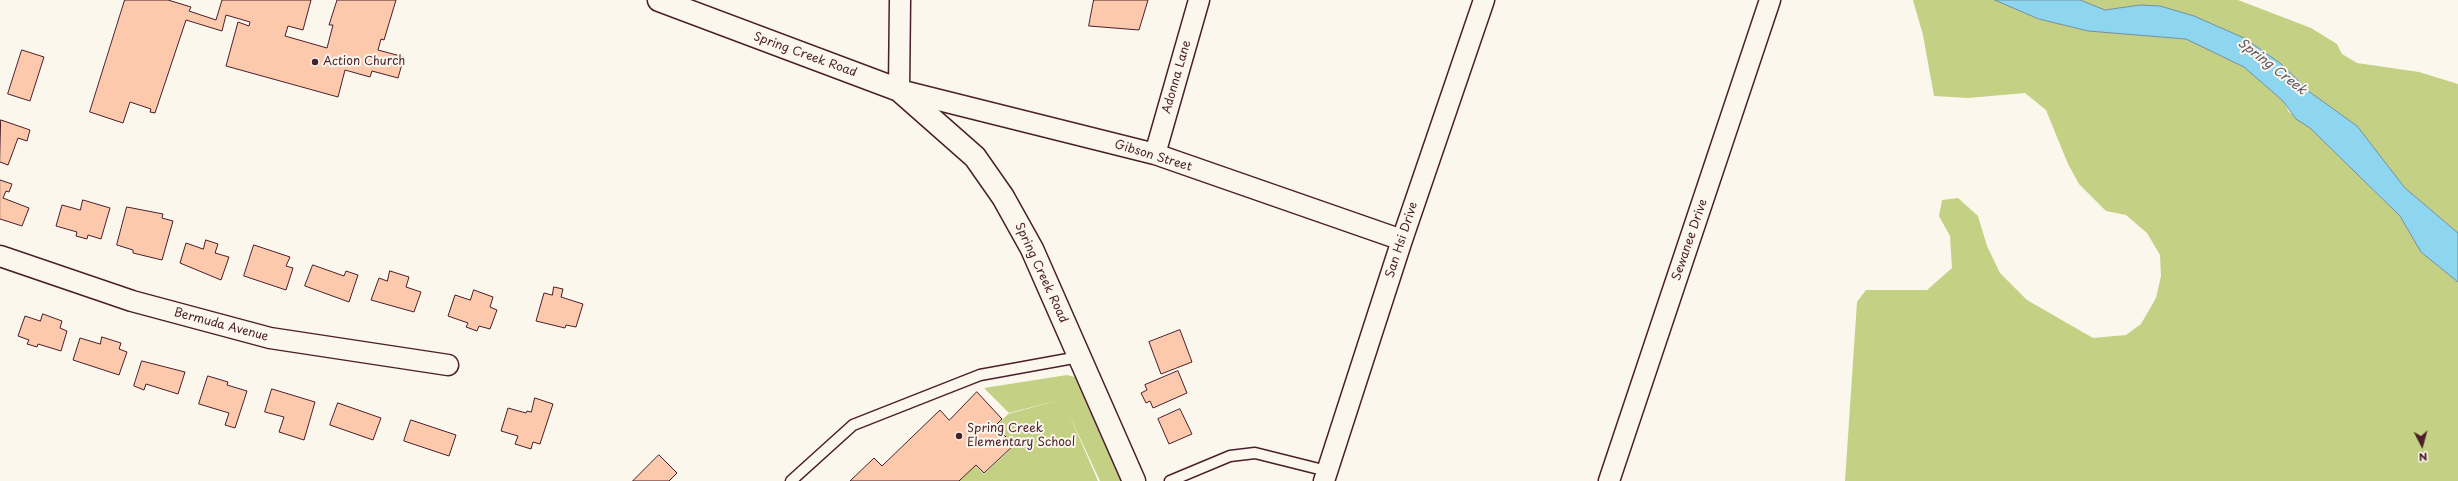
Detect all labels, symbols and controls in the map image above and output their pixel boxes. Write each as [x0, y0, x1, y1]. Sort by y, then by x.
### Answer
street label: Spring Creek Road [751, 30, 859, 80]
water label: Spring Creek [2235, 35, 2309, 99]
street label: Adonna Lane [1160, 39, 1194, 115]
place label: Action Church [323, 55, 405, 69]
marker: Action Church [310, 57, 320, 67]
street label: Gibson Street [1113, 137, 1193, 175]
street label: Sewanee Drive [1669, 197, 1711, 283]
street label: San Hsi Drive [1383, 200, 1421, 280]
street label: Spring Creek Road [1011, 221, 1071, 325]
street label: Bermuda Avenue [172, 305, 270, 345]
place label: Spring Creek Elementary School [967, 422, 1075, 450]
north arrow [2402, 425, 2442, 465]
marker: Spring Creek Elementary School [954, 431, 964, 441]
text: N [2418, 449, 2429, 466]

